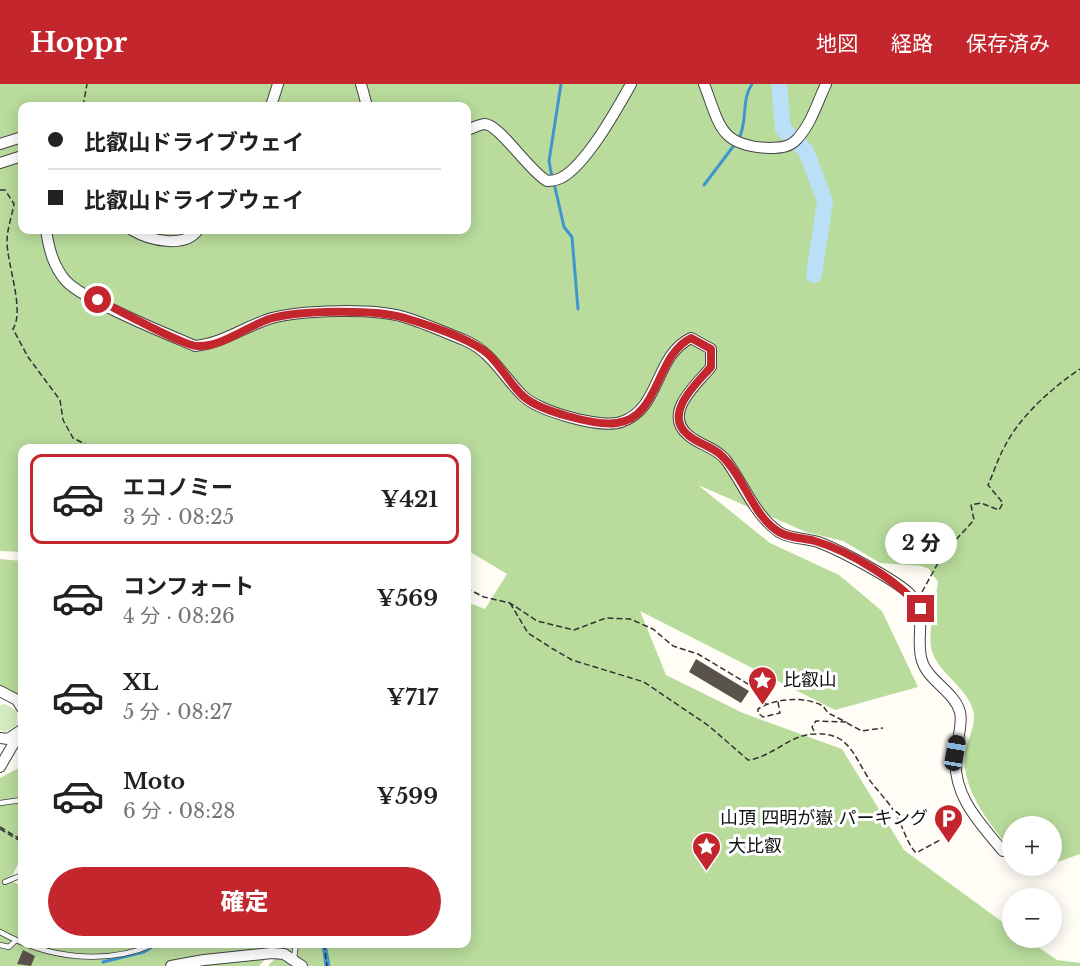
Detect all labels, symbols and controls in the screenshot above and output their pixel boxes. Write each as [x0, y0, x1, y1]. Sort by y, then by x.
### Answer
text: Hoppr [30, 25, 127, 60]
text: 地図 [816, 31, 858, 57]
text: 経路 [891, 31, 933, 57]
text: 保存済み [966, 31, 1050, 57]
text: 比叡山ドライブウェイ [84, 129, 304, 156]
text: 比叡山ドライブウェイ [84, 187, 304, 214]
route start [84, 286, 111, 313]
icon: car [51, 472, 105, 526]
text: エコノミー [123, 474, 233, 501]
text: ¥421 [381, 486, 438, 513]
text: 3 分 · 08:25 [123, 505, 234, 529]
callout: 2 分 [885, 522, 957, 564]
text: 2 分 [902, 531, 940, 555]
icon: car [51, 571, 105, 625]
text: コンフォート [123, 573, 254, 600]
text: ¥569 [377, 585, 438, 612]
route end [907, 595, 934, 622]
text: 4 分 · 08:26 [123, 604, 235, 628]
place icon: 比叡山 [746, 664, 778, 706]
text: XL [123, 669, 158, 696]
place label: 比叡山 [783, 669, 837, 691]
icon: car [51, 670, 105, 724]
text: ¥717 [386, 684, 438, 711]
text: 5 分 · 08:27 [123, 700, 232, 724]
car [943, 734, 967, 772]
text: Moto [123, 768, 185, 795]
icon: car [51, 769, 105, 823]
text: ¥599 [377, 783, 438, 810]
text: 6 分 · 08:28 [123, 799, 235, 823]
parking icon: 山頂 四明が嶽 パーキング [933, 802, 965, 844]
place label: 山頂 四明が嶽 パーキング [720, 807, 928, 829]
map controls [1002, 816, 1062, 948]
button: + [1002, 816, 1062, 876]
place icon: 大比叡 [691, 830, 723, 872]
place label: 大比叡 [728, 835, 782, 857]
button: 確定 [48, 867, 441, 936]
button: − [1002, 888, 1062, 948]

